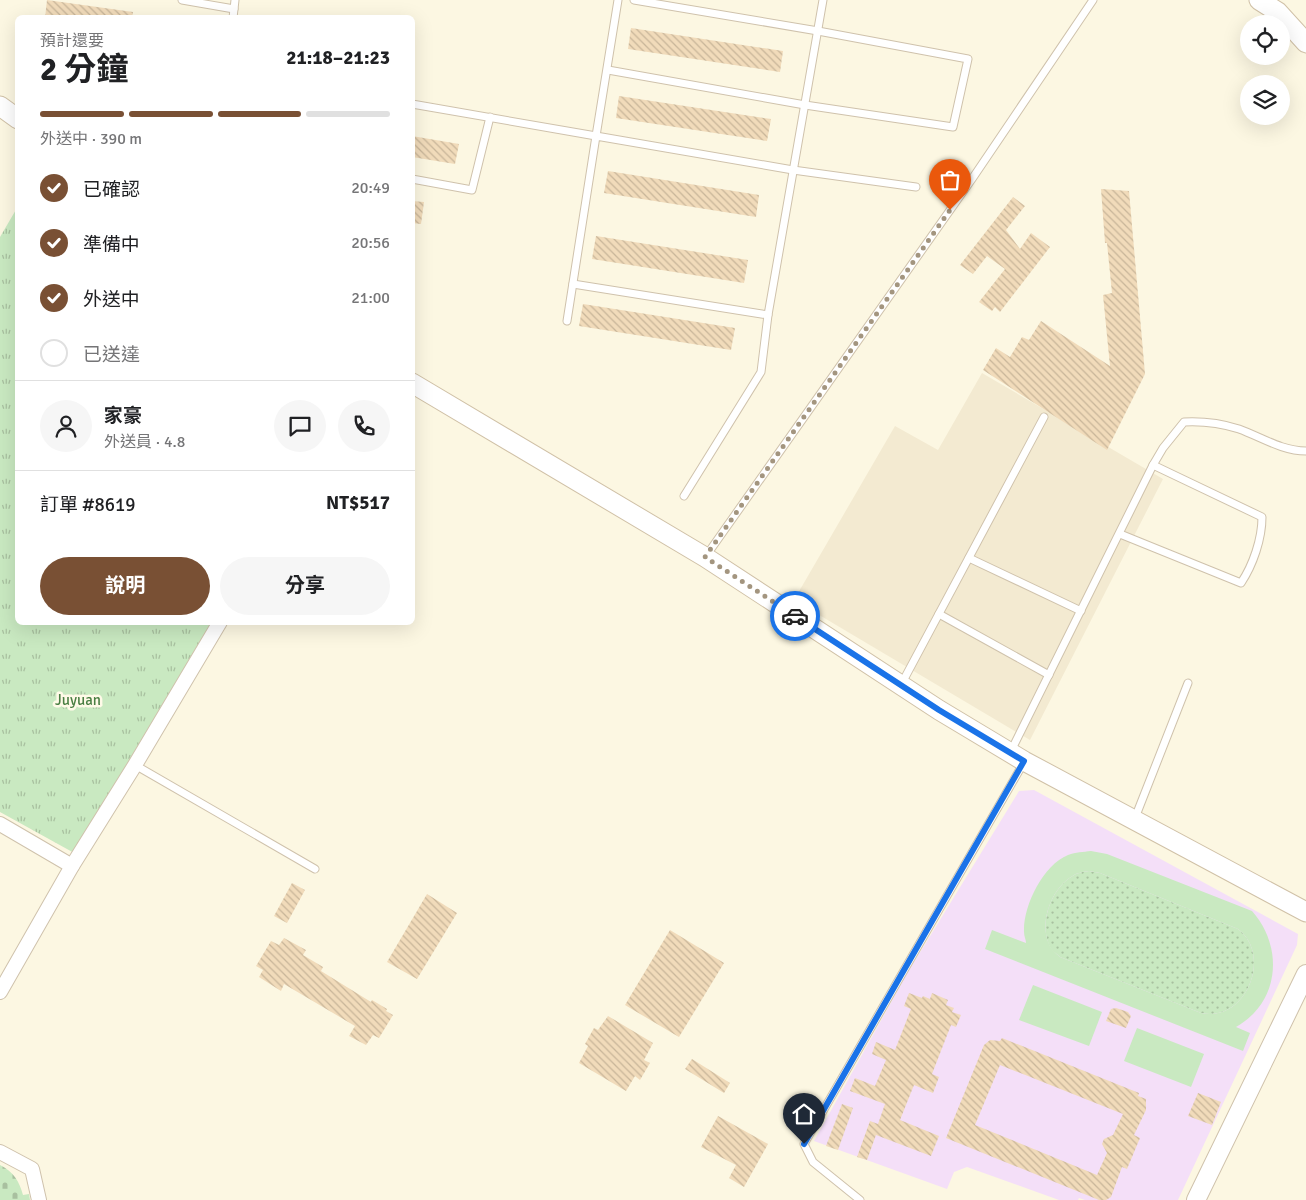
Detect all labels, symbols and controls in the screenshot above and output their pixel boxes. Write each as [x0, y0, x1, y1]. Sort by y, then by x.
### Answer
map controls [1240, 15, 1290, 125]
button: locate [1240, 15, 1290, 65]
text: 預計還要 [40, 31, 104, 51]
text: 21:18–21:23 [286, 46, 390, 70]
text: 2 分鐘 [40, 50, 128, 89]
button: layers [1240, 75, 1290, 125]
text: 外送中 · 390 m [40, 129, 142, 149]
pin [929, 159, 971, 210]
icon: bag [936, 166, 964, 194]
icon: check [40, 174, 68, 202]
text: 已確認 [83, 178, 140, 202]
text: 20:49 [351, 178, 390, 198]
icon: check [40, 229, 68, 257]
text: 準備中 [83, 233, 140, 257]
text: 20:56 [351, 233, 390, 253]
icon: check [40, 284, 68, 312]
text: 外送中 [83, 288, 140, 312]
text: 21:00 [351, 288, 390, 308]
text: 已送達 [83, 343, 140, 367]
button: person [40, 400, 92, 452]
button: chat [274, 400, 326, 452]
button: phone [338, 400, 390, 452]
text: 家豪 [104, 404, 142, 428]
text: 外送員 · 4.8 [104, 432, 185, 452]
text: NT$517 [326, 491, 390, 515]
text: 訂單 #8619 [40, 493, 135, 517]
button: 說明 [40, 557, 210, 615]
button: 分享 [220, 557, 390, 615]
courier [770, 591, 820, 641]
icon: car [781, 602, 809, 630]
park label: Juyuan [55, 691, 101, 709]
pin [783, 1093, 825, 1144]
icon: home [790, 1100, 818, 1128]

